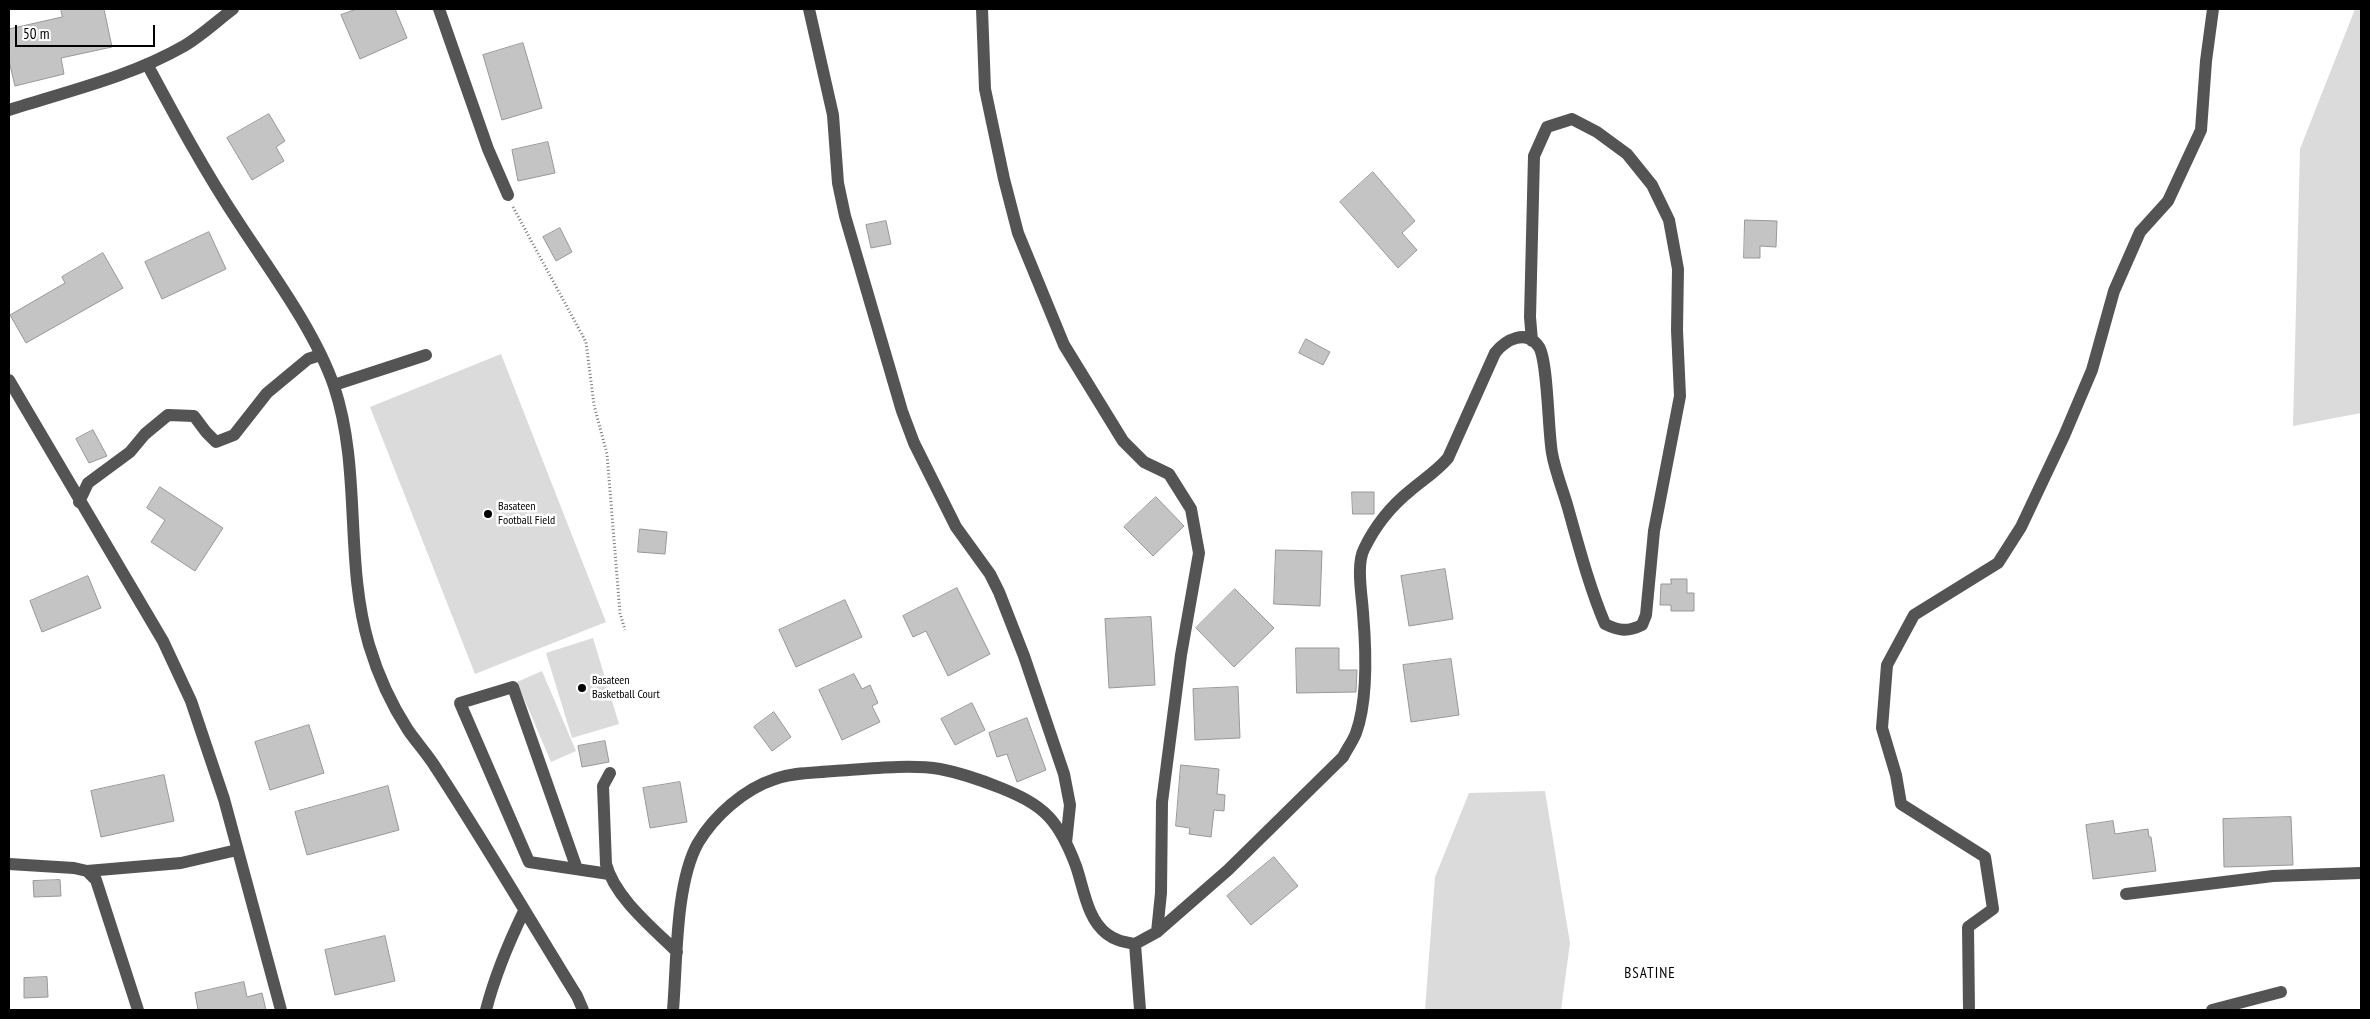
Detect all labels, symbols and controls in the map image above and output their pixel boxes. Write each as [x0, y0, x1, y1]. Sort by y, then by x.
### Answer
scale bar [18, 15, 158, 47]
text: 50 m [23, 24, 49, 43]
place label: Basateen Football Field [498, 500, 555, 528]
marker: Basateen Football Field [482, 508, 494, 520]
place label: Basateen Basketball Court [592, 674, 660, 702]
marker: Basateen Basketball Court [576, 682, 588, 694]
district label: BSATINE [1623, 965, 1677, 983]

